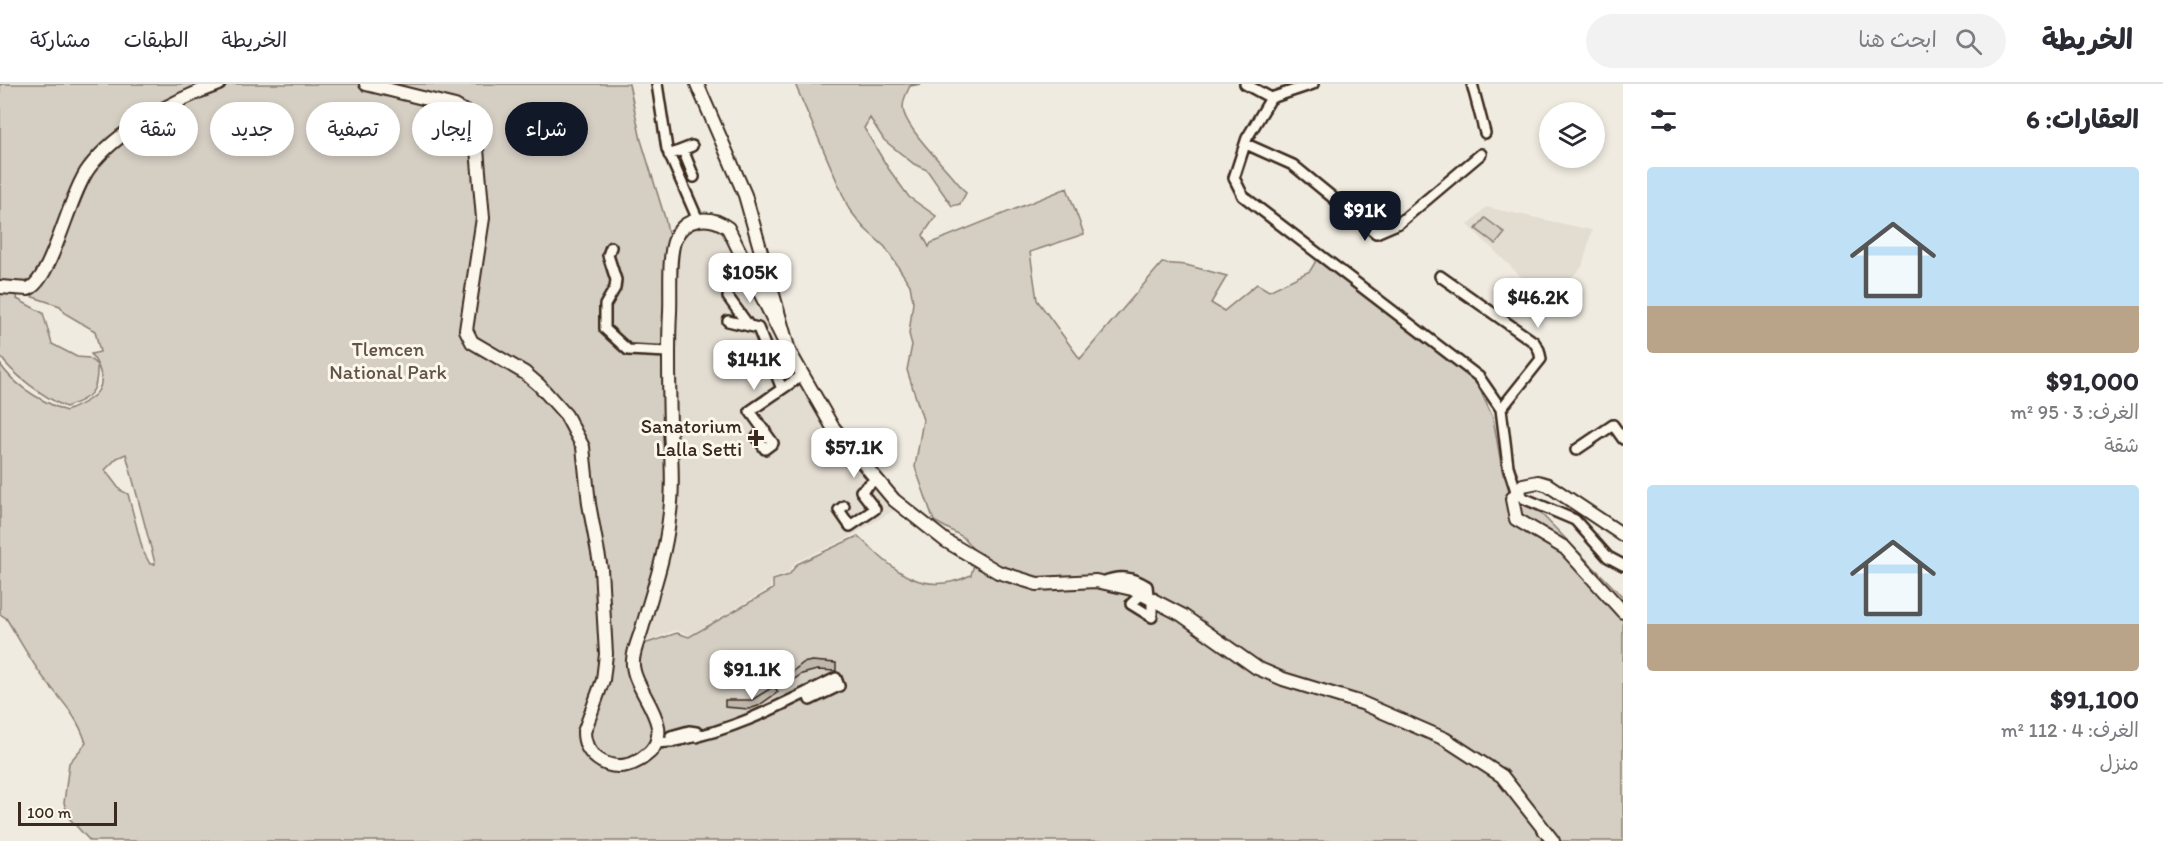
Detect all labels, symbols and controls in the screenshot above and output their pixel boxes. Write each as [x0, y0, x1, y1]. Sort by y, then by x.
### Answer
search box [1586, 14, 2006, 68]
text: الخريطة [2042, 22, 2133, 56]
icon: search [1952, 25, 1985, 58]
text: ابحث هنا [1858, 26, 1937, 53]
text: مشاركة [30, 27, 91, 52]
text: الطبقات [124, 27, 189, 52]
text: الخريطة [222, 27, 287, 52]
chip: شقة [119, 102, 198, 156]
chip: جديد [210, 102, 294, 156]
chip: تصفية [306, 102, 400, 156]
chip: إيجار [412, 102, 493, 156]
chip: شراء [505, 102, 588, 156]
map controls [1539, 102, 1605, 168]
button: layers [1539, 102, 1605, 168]
text: العقارات: 6 [2026, 103, 2139, 135]
icon: filters [1647, 104, 1680, 137]
pin: $91K [1329, 191, 1401, 242]
text: $91K [1344, 198, 1386, 222]
icon: home [1839, 206, 1947, 314]
pin: $105K [708, 253, 792, 304]
text: $105K [722, 260, 778, 284]
pin: $46.2K [1489, 278, 1587, 329]
text: $46.2K [1508, 285, 1568, 309]
park label: Tlemcen National Park [329, 337, 447, 384]
pin: $141K [712, 340, 796, 391]
text: $141K [727, 347, 781, 371]
text: $91,000 [2046, 365, 2139, 397]
text: الغرف: 3 · 95 m² [2010, 400, 2139, 424]
place label: Sanatorium Lalla Setti [641, 414, 742, 461]
pin: $57.1K [805, 428, 903, 479]
marker: Sanatorium Lalla Setti [747, 429, 765, 447]
text: شقة [2104, 433, 2139, 457]
text: $57.1K [825, 435, 883, 459]
icon: home [1839, 524, 1947, 632]
pin: $91.1K [703, 650, 801, 701]
text: $91.1K [724, 657, 780, 681]
text: $91,100 [2050, 683, 2139, 715]
text: الغرف: 4 · 112 m² [2001, 718, 2139, 742]
text: منزل [2100, 751, 2139, 775]
scale bar [18, 799, 117, 826]
text: 100 m [27, 803, 71, 822]

